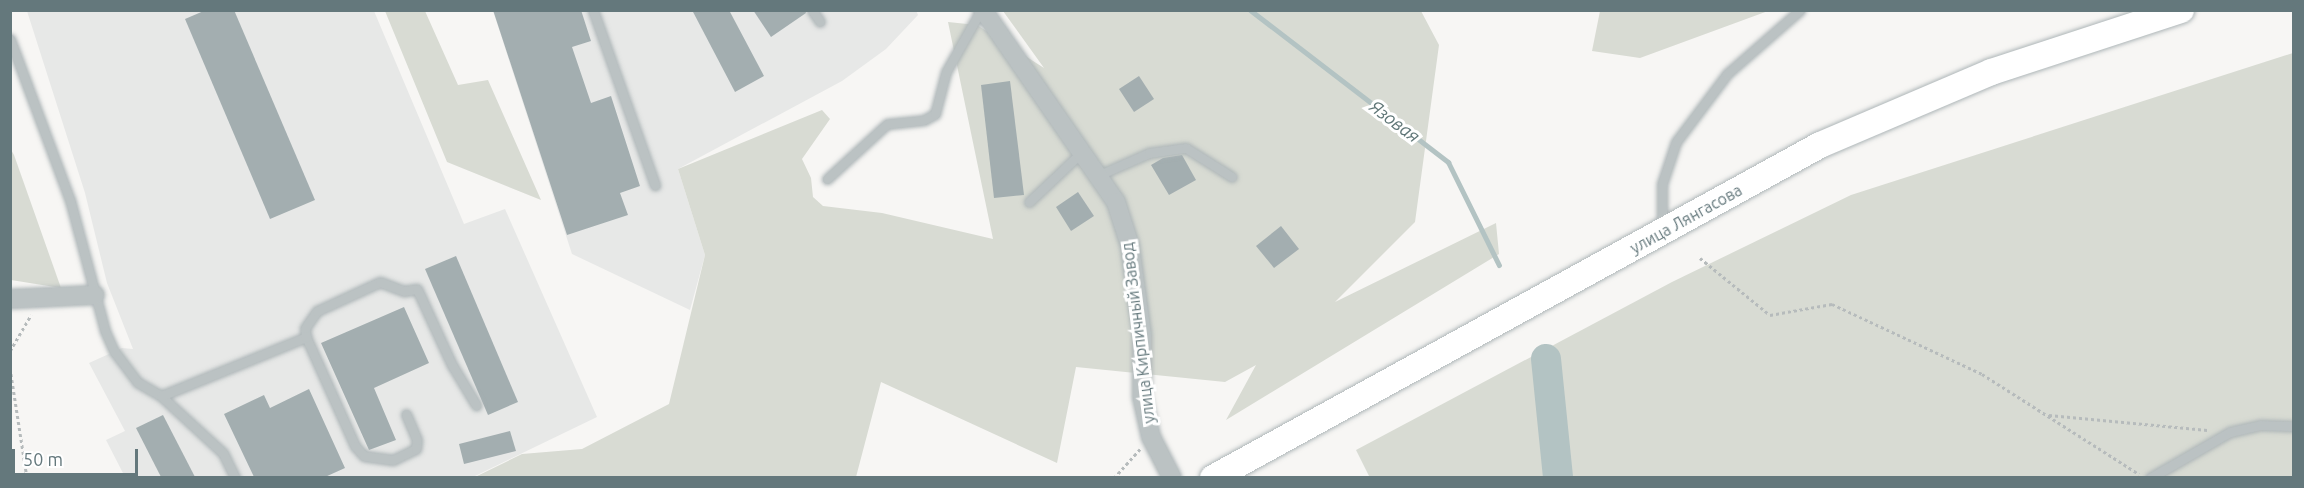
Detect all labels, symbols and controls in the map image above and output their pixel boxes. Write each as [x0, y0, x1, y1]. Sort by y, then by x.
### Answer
water label: Язовая [1366, 95, 1424, 147]
street label: улица Лянгасова [1627, 180, 1745, 258]
street label: улица Кирпичный Завод [1117, 241, 1159, 425]
scale bar [15, 437, 141, 475]
text: 50 m [23, 449, 63, 469]

